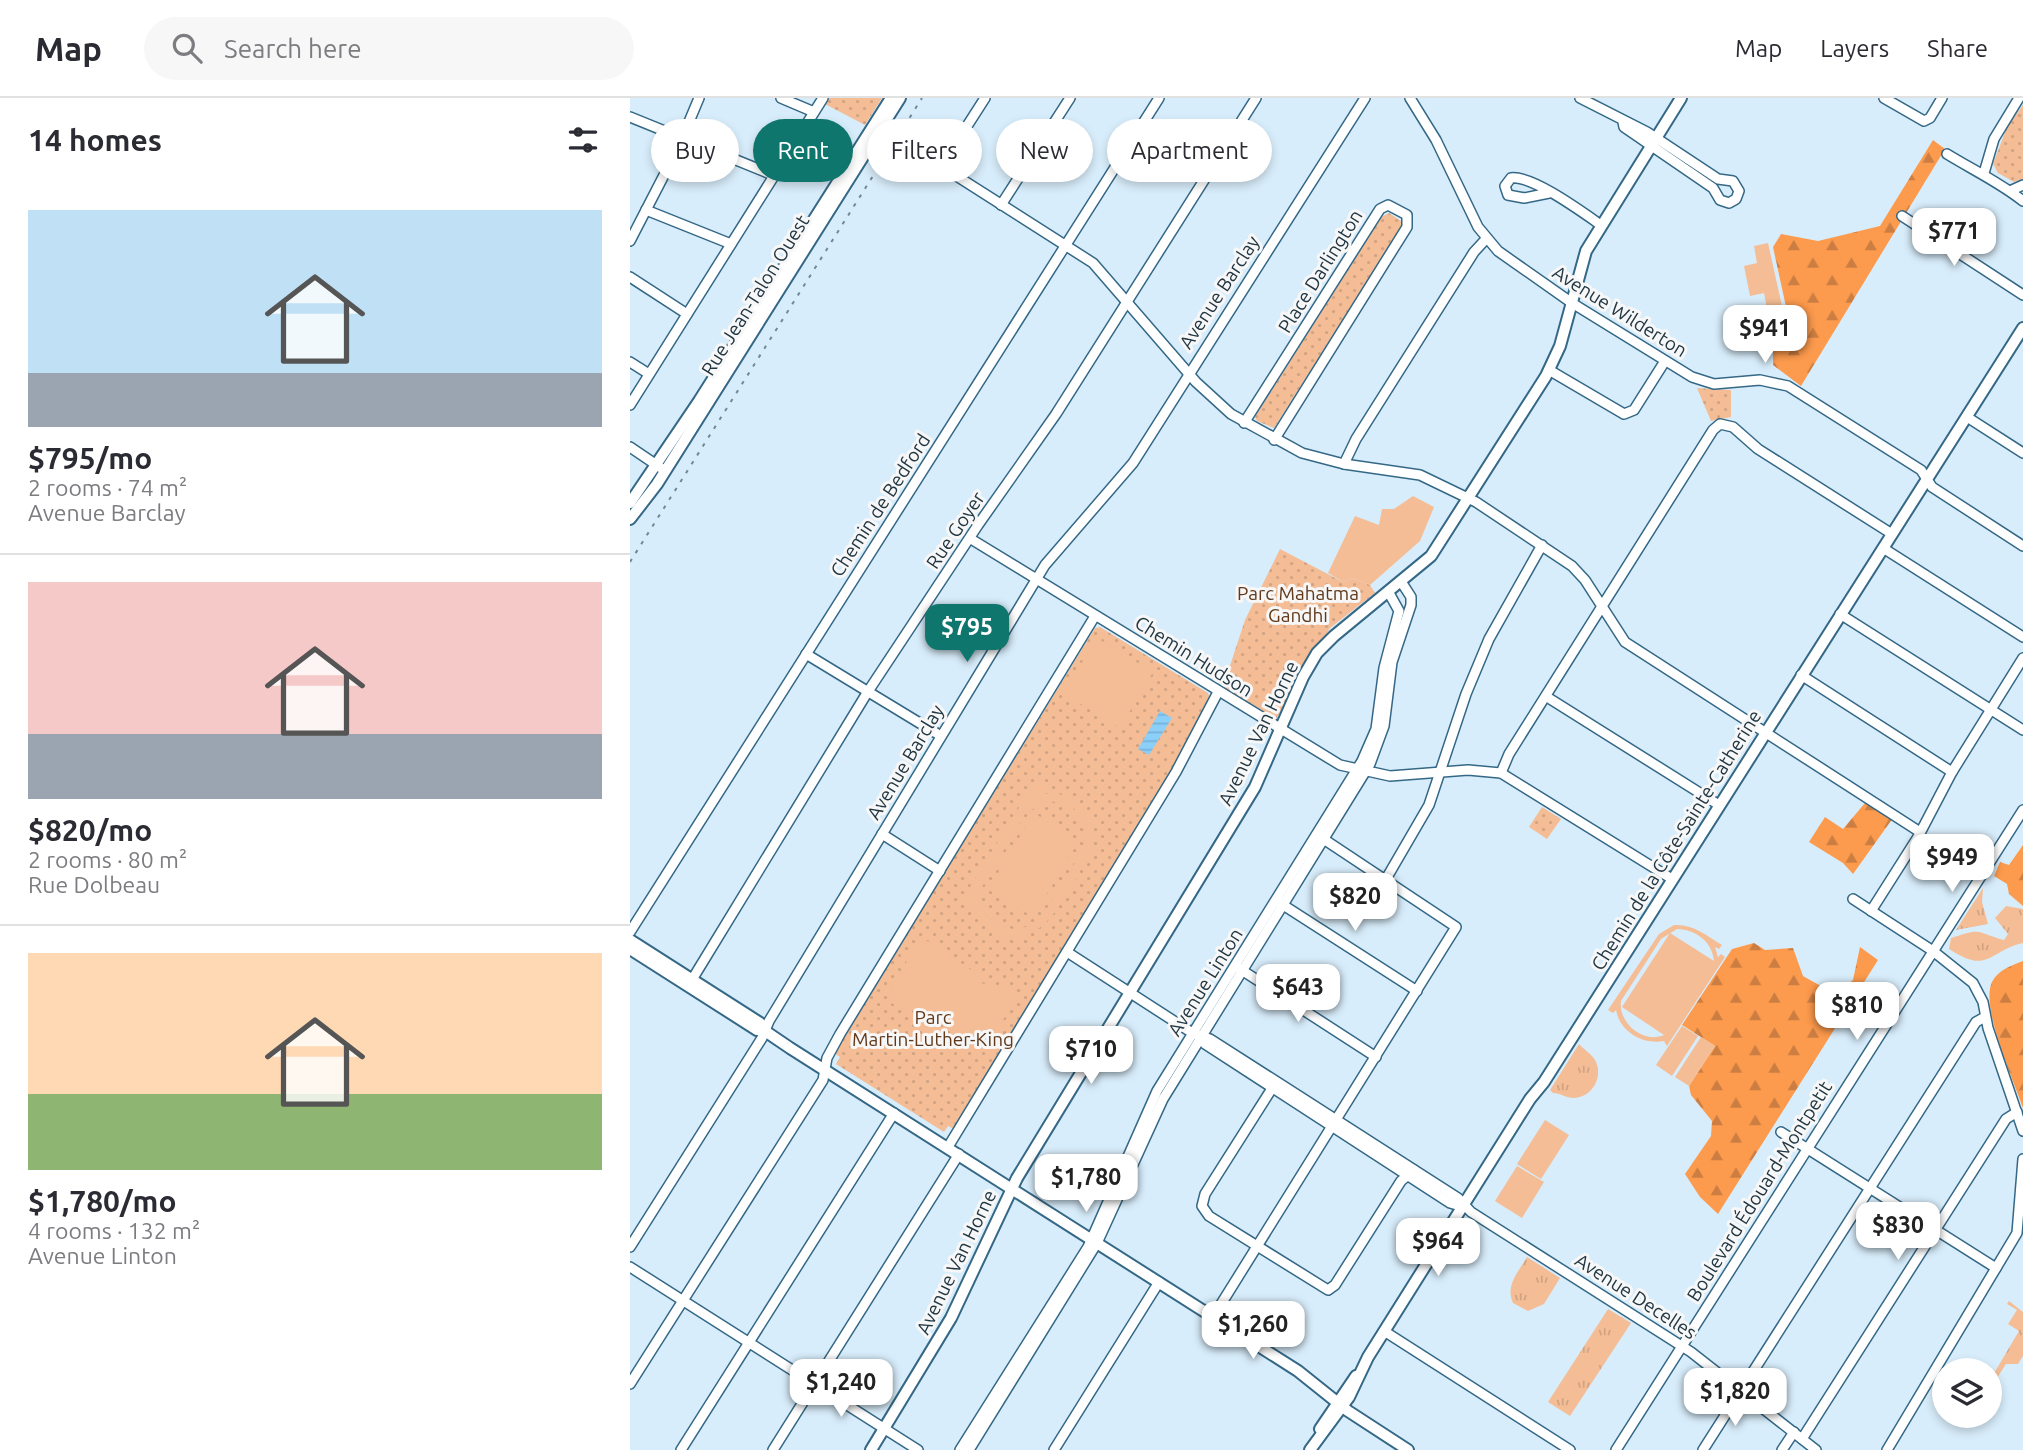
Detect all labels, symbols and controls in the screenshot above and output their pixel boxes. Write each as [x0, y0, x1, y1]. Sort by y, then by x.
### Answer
search box [144, 17, 634, 80]
icon: search [168, 29, 206, 67]
text: Map [35, 30, 102, 67]
text: Search here [224, 34, 362, 63]
text: Map [1735, 35, 1782, 62]
text: Layers [1820, 35, 1889, 62]
text: Share [1927, 35, 1988, 62]
chip: Buy [651, 119, 739, 182]
chip: Rent [753, 119, 853, 182]
chip: Filters [867, 119, 982, 182]
chip: New [996, 119, 1093, 182]
chip: Apartment [1107, 119, 1272, 182]
icon: filters [564, 121, 602, 159]
text: 14 homes [28, 123, 162, 157]
street label: Place Darlington [1273, 205, 1367, 337]
pin: $771 [1913, 208, 1995, 268]
street label: Rue Jean-Talon Ouest [697, 210, 814, 379]
text: $771 [1928, 218, 1980, 243]
street label: Avenue Barclay [1174, 231, 1264, 353]
icon: home [252, 256, 378, 382]
street label: Avenue Wilderton [1549, 261, 1691, 361]
pin: $941 [1724, 306, 1806, 365]
text: $941 [1739, 315, 1791, 340]
street label: Chemin de Bedford [826, 430, 934, 580]
text: $795/mo [28, 441, 152, 475]
text: 2 rooms · 74 m² [28, 475, 187, 500]
street label: Rue Goyer [921, 487, 989, 573]
text: Avenue Barclay [28, 500, 186, 525]
park label: Parc Mahatma Gandhi [1237, 582, 1359, 626]
pin: $795 [926, 604, 1008, 664]
street label: Chemin Hudson [1131, 611, 1257, 701]
text: $795 [941, 614, 993, 639]
icon: home [252, 628, 378, 754]
street label: Avenue Van Horne [1213, 657, 1303, 809]
street label: Avenue Barclay [862, 701, 948, 823]
street label: Chemin de la Côte-Sainte-Catherine [1587, 706, 1765, 974]
text: $820/mo [28, 813, 152, 847]
pin: $949 [1911, 834, 1993, 894]
text: $949 [1926, 844, 1978, 869]
text: 2 rooms · 80 m² [28, 847, 187, 872]
text: Rue Dolbeau [28, 872, 160, 897]
pin: $820 [1314, 874, 1396, 933]
text: $820 [1329, 883, 1381, 908]
street label: Avenue Linton [1163, 924, 1247, 1040]
pin: $643 [1257, 964, 1339, 1024]
text: $643 [1272, 974, 1324, 999]
pin: $810 [1816, 982, 1898, 1042]
text: $810 [1831, 992, 1883, 1017]
icon: home [252, 999, 378, 1125]
park label: Parc Martin-Luther-King [852, 1006, 1014, 1050]
pin: $710 [1050, 1026, 1132, 1086]
text: $710 [1065, 1036, 1117, 1061]
street label: Boulevard Édouard-Montpetit [1682, 1076, 1836, 1305]
pin: $1,780 [1029, 1154, 1143, 1214]
text: $1,780 [1051, 1164, 1121, 1189]
text: $1,780/mo [28, 1184, 177, 1218]
street label: Avenue Van Horne [911, 1186, 1001, 1338]
pin: $830 [1857, 1202, 1939, 1262]
text: $830 [1872, 1212, 1924, 1237]
text: 4 rooms · 132 m² [28, 1218, 200, 1243]
pin: $964 [1397, 1218, 1479, 1278]
text: $964 [1412, 1228, 1464, 1253]
text: Avenue Linton [28, 1243, 177, 1268]
street label: Avenue Decelles [1571, 1249, 1701, 1343]
pin: $1,260 [1196, 1302, 1310, 1361]
text: $1,260 [1218, 1311, 1288, 1336]
map controls [1932, 1358, 2002, 1428]
button: layers [1932, 1358, 2002, 1428]
pin: $1,240 [784, 1360, 898, 1419]
pin: $1,820 [1678, 1368, 1792, 1428]
text: $1,240 [806, 1369, 876, 1394]
text: $1,820 [1700, 1378, 1770, 1403]

